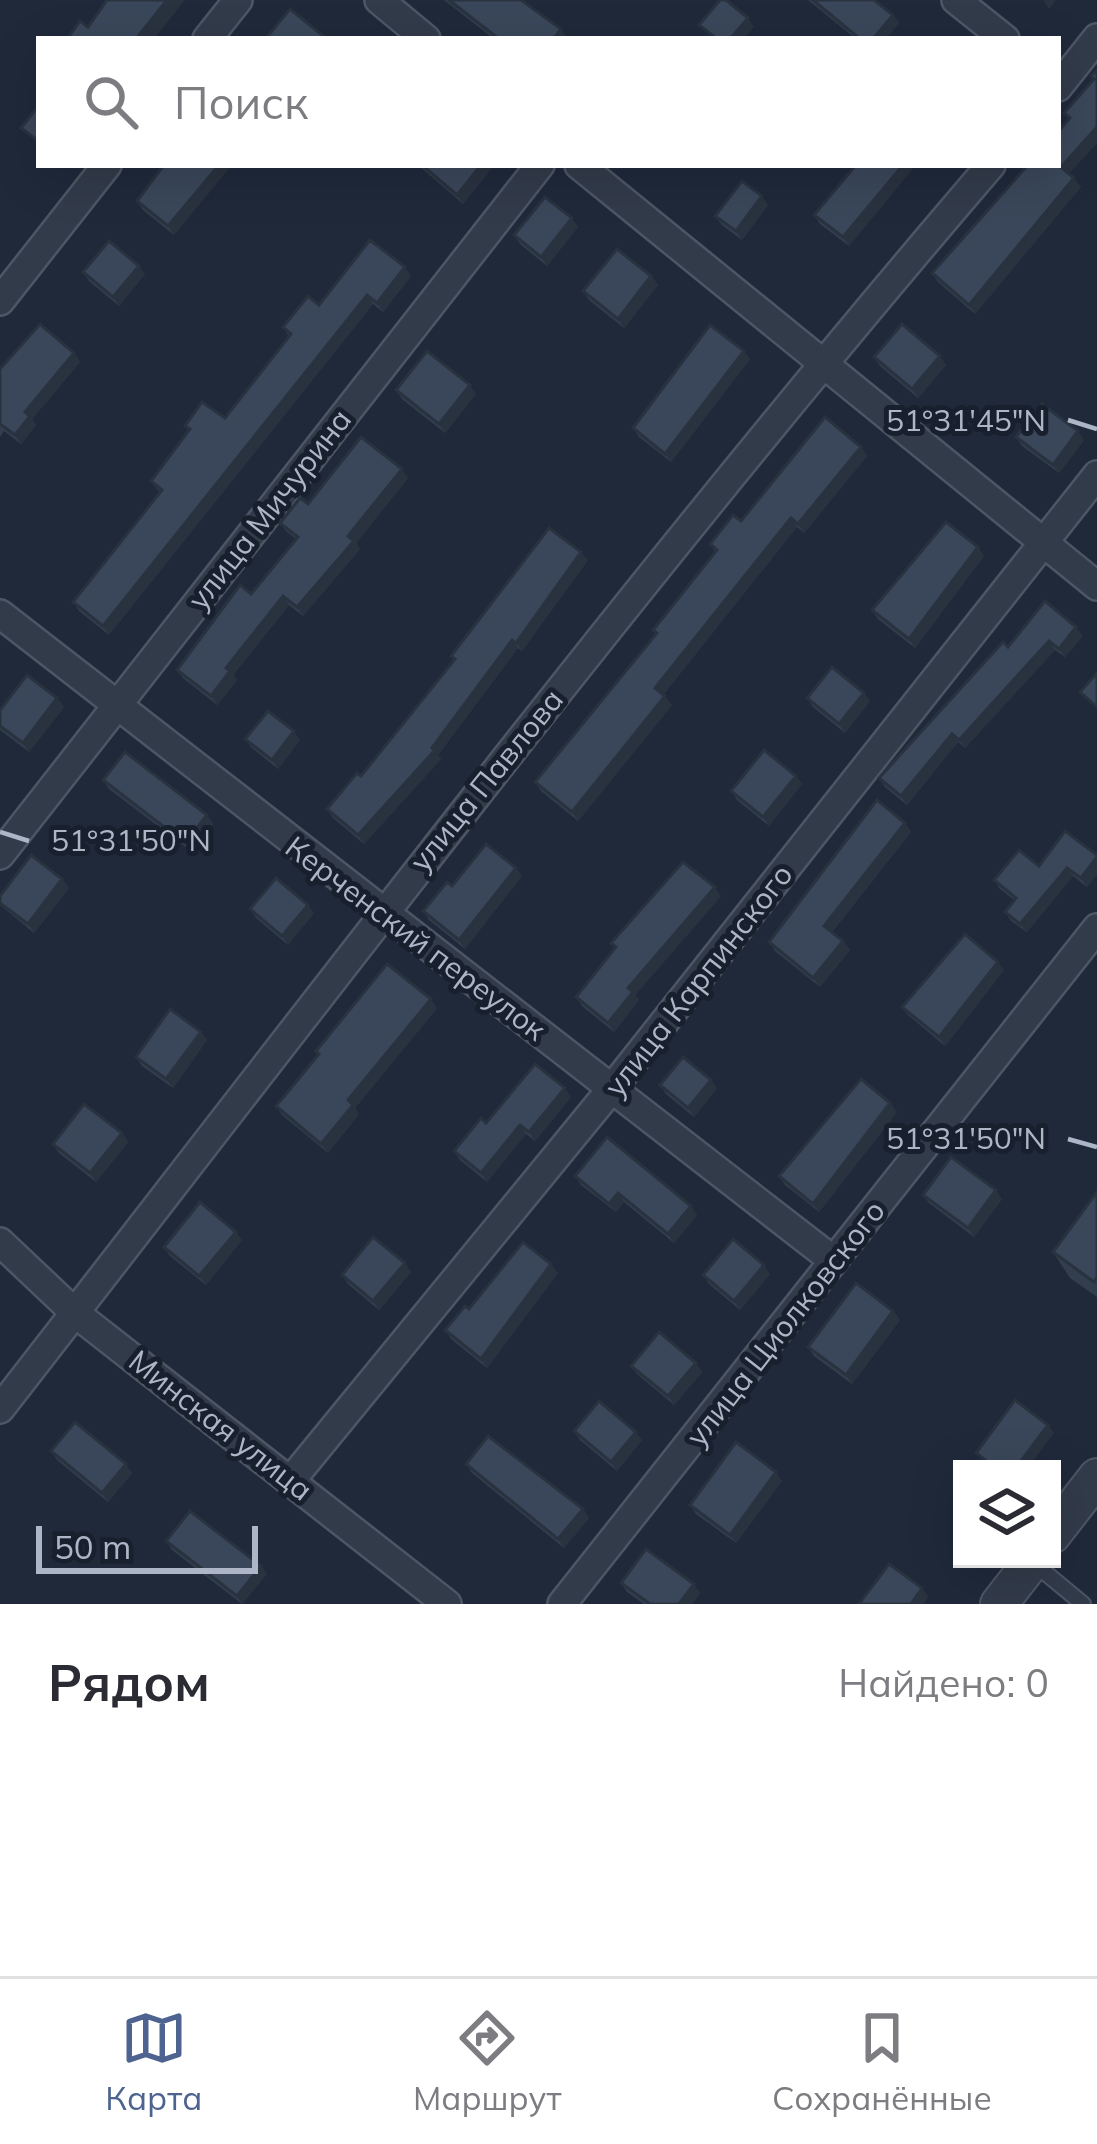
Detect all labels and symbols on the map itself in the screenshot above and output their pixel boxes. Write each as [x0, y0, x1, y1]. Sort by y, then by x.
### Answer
street label: улица Мичурина [179, 401, 359, 617]
text: 51°31'45"N [886, 401, 1046, 439]
street label: улица Павлова [401, 681, 571, 879]
text: 51°31'50"N [51, 821, 211, 859]
street label: Керченский переулок [278, 828, 554, 1049]
street label: улица Карпинского [595, 856, 801, 1104]
text: 51°31'50"N [886, 1119, 1046, 1157]
street label: улица Циолковского [677, 1192, 893, 1454]
street label: Минская улица [122, 1341, 320, 1509]
scale bar [36, 1520, 258, 1573]

